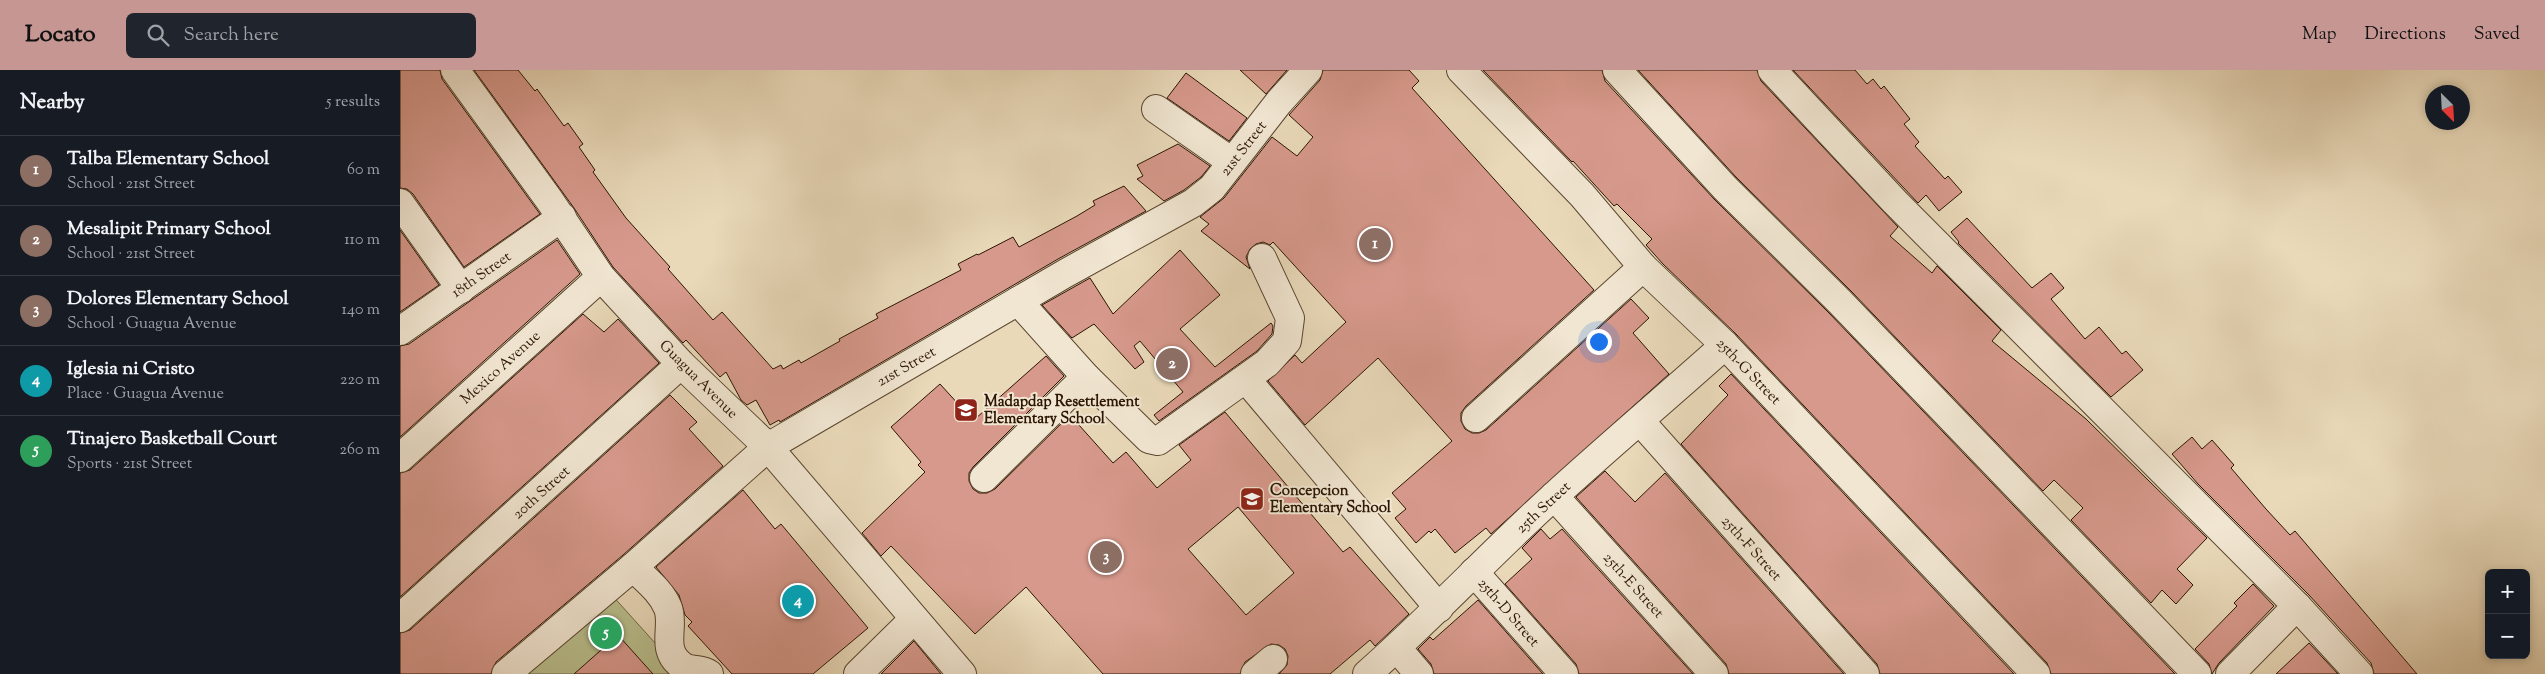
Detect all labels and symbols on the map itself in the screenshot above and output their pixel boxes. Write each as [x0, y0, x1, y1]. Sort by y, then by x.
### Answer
north arrow [2425, 85, 2470, 130]
street label: 21st Street [1216, 117, 1272, 181]
pin: 1 [1359, 225, 1391, 263]
street label: 18th Street [448, 247, 516, 303]
street label: Mexico Avenue [456, 326, 546, 410]
your location [1586, 329, 1612, 355]
street label: 25th-G Street [1711, 334, 1785, 410]
street label: Guagua Avenue [654, 336, 742, 424]
street label: 21st Street [873, 342, 940, 393]
pin: 2 [1156, 345, 1188, 383]
place label: Madapdap Resettlement Elementary School [984, 392, 1140, 430]
school or university icon: Madapdap Resettlement Elementary School [953, 397, 979, 423]
street label: 20th Street [509, 462, 575, 525]
street label: 25th Street [1512, 477, 1576, 539]
place label: Concepcion Elementary School [1270, 481, 1392, 519]
school or university icon: Concepcion Elementary School [1239, 486, 1265, 512]
street label: 25th-F Street [1716, 512, 1786, 586]
pin: 3 [1090, 538, 1122, 576]
street label: 25th-E Street [1598, 548, 1668, 624]
street label: 25th-D Street [1472, 574, 1544, 652]
pin: 4 [782, 582, 814, 620]
pin: 5 [590, 614, 622, 652]

